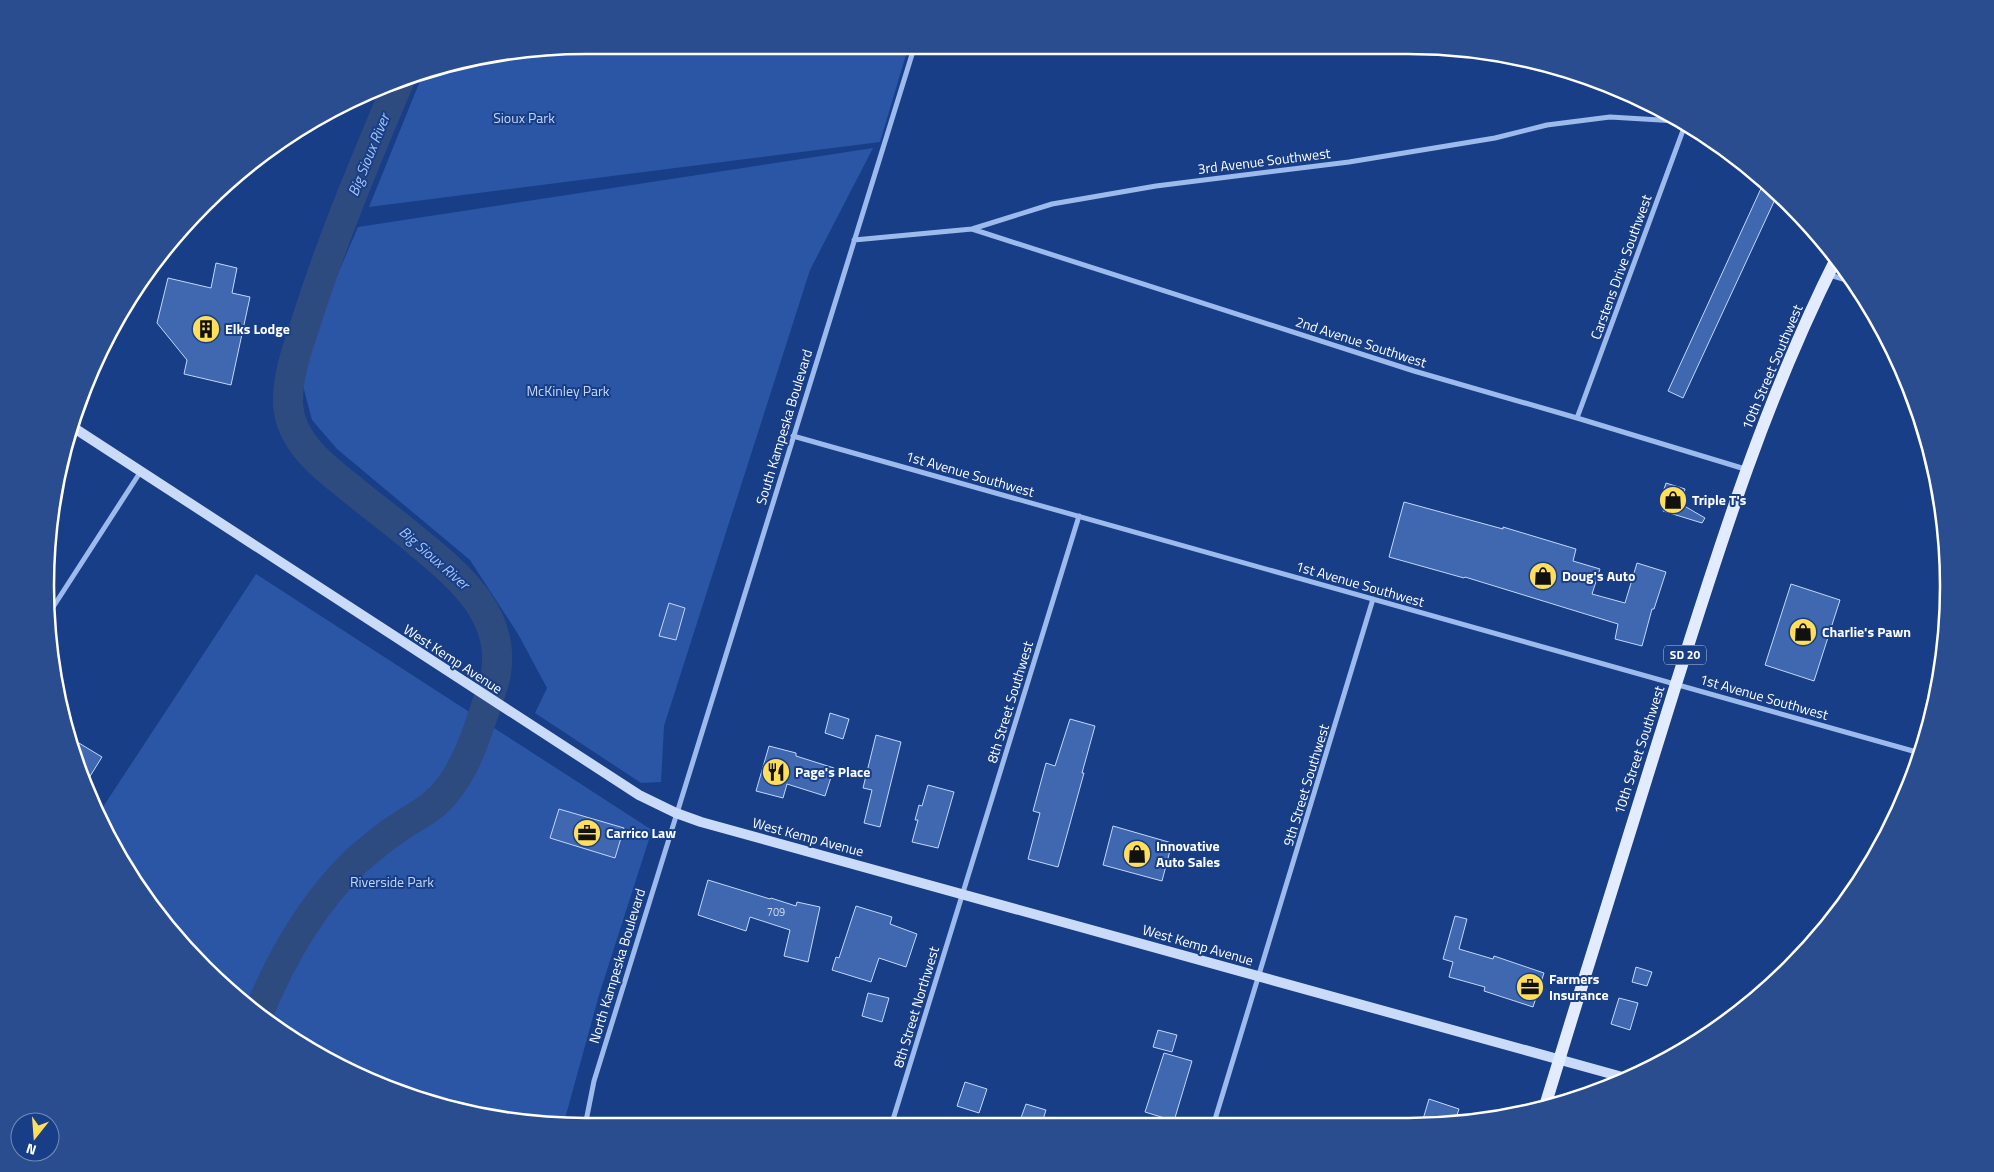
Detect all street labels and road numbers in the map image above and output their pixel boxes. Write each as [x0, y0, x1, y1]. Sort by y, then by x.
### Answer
street label: 3rd Avenue Southwest [1196, 142, 1332, 179]
street label: Carstens Drive Southwest [1585, 191, 1657, 342]
street label: 10th Street Southwest [1736, 301, 1807, 433]
street label: 2nd Avenue Southwest [1293, 310, 1429, 373]
street label: South Kampeska Boulevard [750, 346, 817, 507]
street label: 1st Avenue Southwest [903, 445, 1037, 502]
street label: 1st Avenue Southwest [1293, 555, 1427, 612]
street label: West Kemp Avenue [400, 619, 507, 699]
street label: 8th Street Southwest [981, 638, 1038, 765]
road number: SD 20 [1664, 646, 1706, 664]
street label: 1st Avenue Southwest [1697, 668, 1831, 725]
street label: 10th Street Southwest [1608, 683, 1669, 817]
street label: 9th Street Southwest [1277, 721, 1334, 848]
street label: West Kemp Avenue [750, 812, 866, 861]
street label: North Kampeska Boulevard [583, 886, 650, 1046]
street label: West Kemp Avenue [1140, 919, 1256, 970]
street label: 8th Street Northwest [887, 944, 944, 1070]

